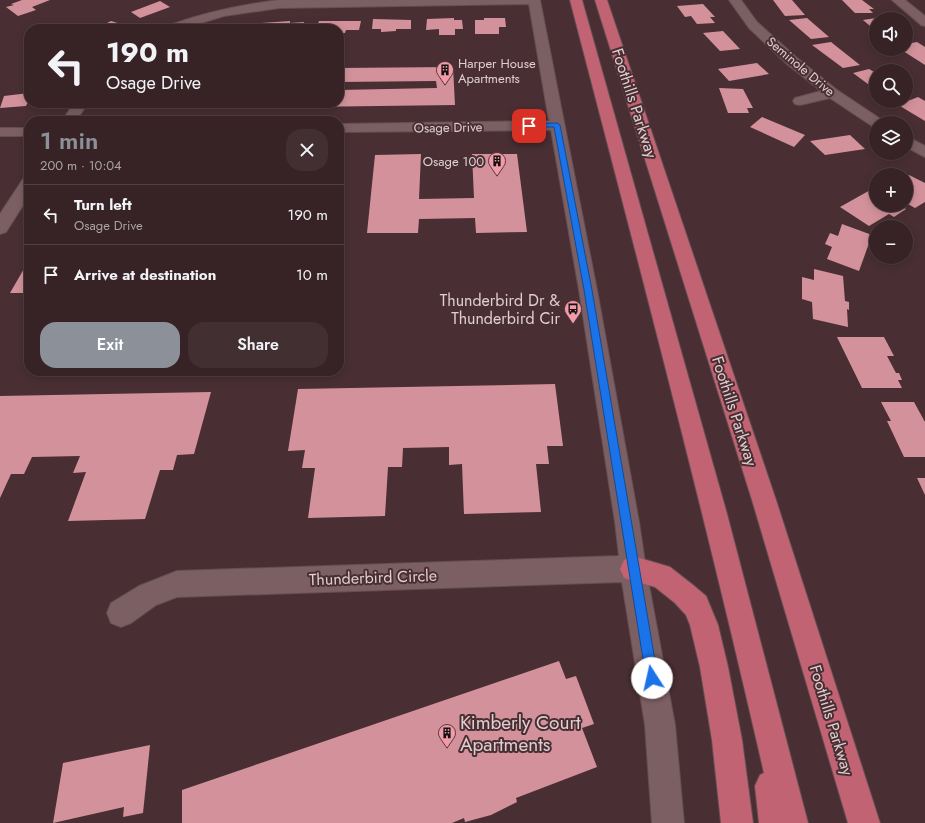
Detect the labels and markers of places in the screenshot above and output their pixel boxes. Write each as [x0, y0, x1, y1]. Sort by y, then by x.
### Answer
place label: Harper House Apartments [458, 54, 536, 88]
building icon: Harper House Apartments [435, 60, 455, 85]
pin [512, 109, 546, 143]
building icon: Osage 100 [487, 151, 507, 176]
place label: Osage 100 [423, 152, 484, 171]
place label: Thunderbird Dr & Thunderbird Cir [440, 289, 560, 330]
bus stop icon: Thunderbird Dr & Thunderbird Cir [563, 299, 583, 324]
place label: Kimberly Court Apartments [460, 709, 581, 758]
building icon: Kimberly Court Apartments [437, 723, 457, 748]

